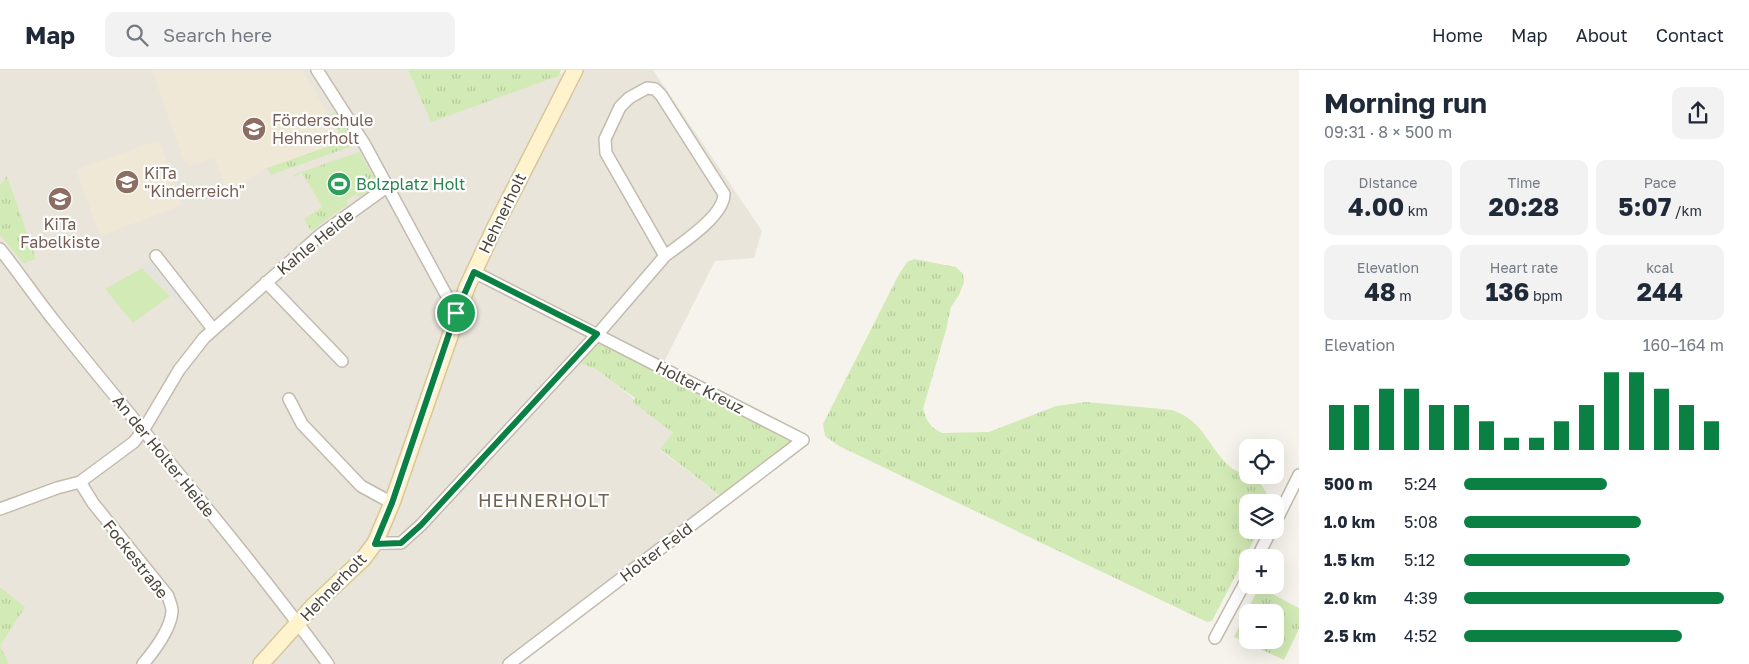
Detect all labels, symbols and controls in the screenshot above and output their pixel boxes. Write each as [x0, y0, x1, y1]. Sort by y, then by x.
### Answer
search box [105, 12, 455, 57]
text: Map [25, 20, 75, 49]
icon: search [123, 21, 151, 49]
text: Search here [163, 23, 272, 46]
text: Home [1432, 24, 1483, 46]
text: Map [1511, 24, 1548, 46]
text: About [1576, 24, 1628, 46]
text: Contact [1656, 24, 1724, 46]
text: Morning run [1324, 86, 1487, 119]
button: share [1672, 87, 1724, 139]
place label: Förderschule Hehnerholt [272, 110, 373, 148]
school or university icon: Förderschule Hehnerholt [241, 116, 267, 142]
text: 09:31 · 8 × 500 m [1324, 122, 1452, 142]
place label: KiTa "Kinderreich" [144, 163, 245, 201]
school or university icon: KiTa "Kinderreich" [114, 169, 140, 195]
street label: Hehnerholt [474, 169, 530, 257]
sports icon: Bolzplatz Holt [326, 171, 352, 197]
place label: Bolzplatz Holt [356, 174, 465, 194]
text: Distance [1359, 174, 1417, 191]
text: Time [1508, 174, 1540, 191]
text: Pace [1644, 174, 1676, 191]
school or university icon: KiTa Fabelkiste [47, 186, 73, 212]
text: 4.00 [1348, 191, 1404, 222]
text: 20:28 [1489, 191, 1559, 222]
text: 5:07 [1618, 191, 1671, 222]
text: km [1404, 202, 1428, 219]
text: /km [1671, 202, 1702, 219]
street label: Kahle Heide [273, 205, 357, 279]
place label: KiTa Fabelkiste [20, 214, 100, 252]
text: Elevation [1357, 259, 1419, 276]
text: Heart rate [1490, 259, 1558, 276]
text: kcal [1646, 259, 1674, 276]
text: 48 [1364, 276, 1396, 307]
text: 136 [1485, 276, 1529, 307]
text: 244 [1637, 276, 1683, 307]
text: m [1396, 287, 1412, 304]
text: bpm [1529, 287, 1563, 304]
pin [435, 292, 477, 334]
icon: arrive [442, 299, 470, 327]
text: Elevation [1324, 335, 1395, 355]
text: 160–164 m [1643, 335, 1724, 355]
street label: Holter Kreuz [652, 356, 748, 418]
street label: An der Holter Heide [109, 391, 219, 521]
map controls [1239, 439, 1284, 649]
button: locate [1239, 439, 1284, 484]
text: 500 m [1324, 474, 1373, 494]
text: 5:24 [1404, 474, 1437, 494]
district label: HEHNERHOLT [478, 489, 610, 511]
button: layers [1239, 494, 1284, 539]
text: 1.0 km [1324, 512, 1375, 532]
text: 5:08 [1404, 512, 1438, 532]
street label: Fockestraße [99, 516, 173, 602]
street label: Holter Feld [616, 518, 696, 586]
street label: Hehnerholt [295, 549, 371, 625]
button: + [1239, 549, 1284, 594]
text: 1.5 km [1324, 550, 1374, 570]
text: 5:12 [1404, 550, 1435, 570]
text: 2.0 km [1324, 588, 1377, 608]
text: 4:39 [1404, 588, 1438, 608]
button: − [1239, 604, 1284, 649]
text: 2.5 km [1324, 626, 1376, 646]
text: 4:52 [1404, 626, 1437, 646]

